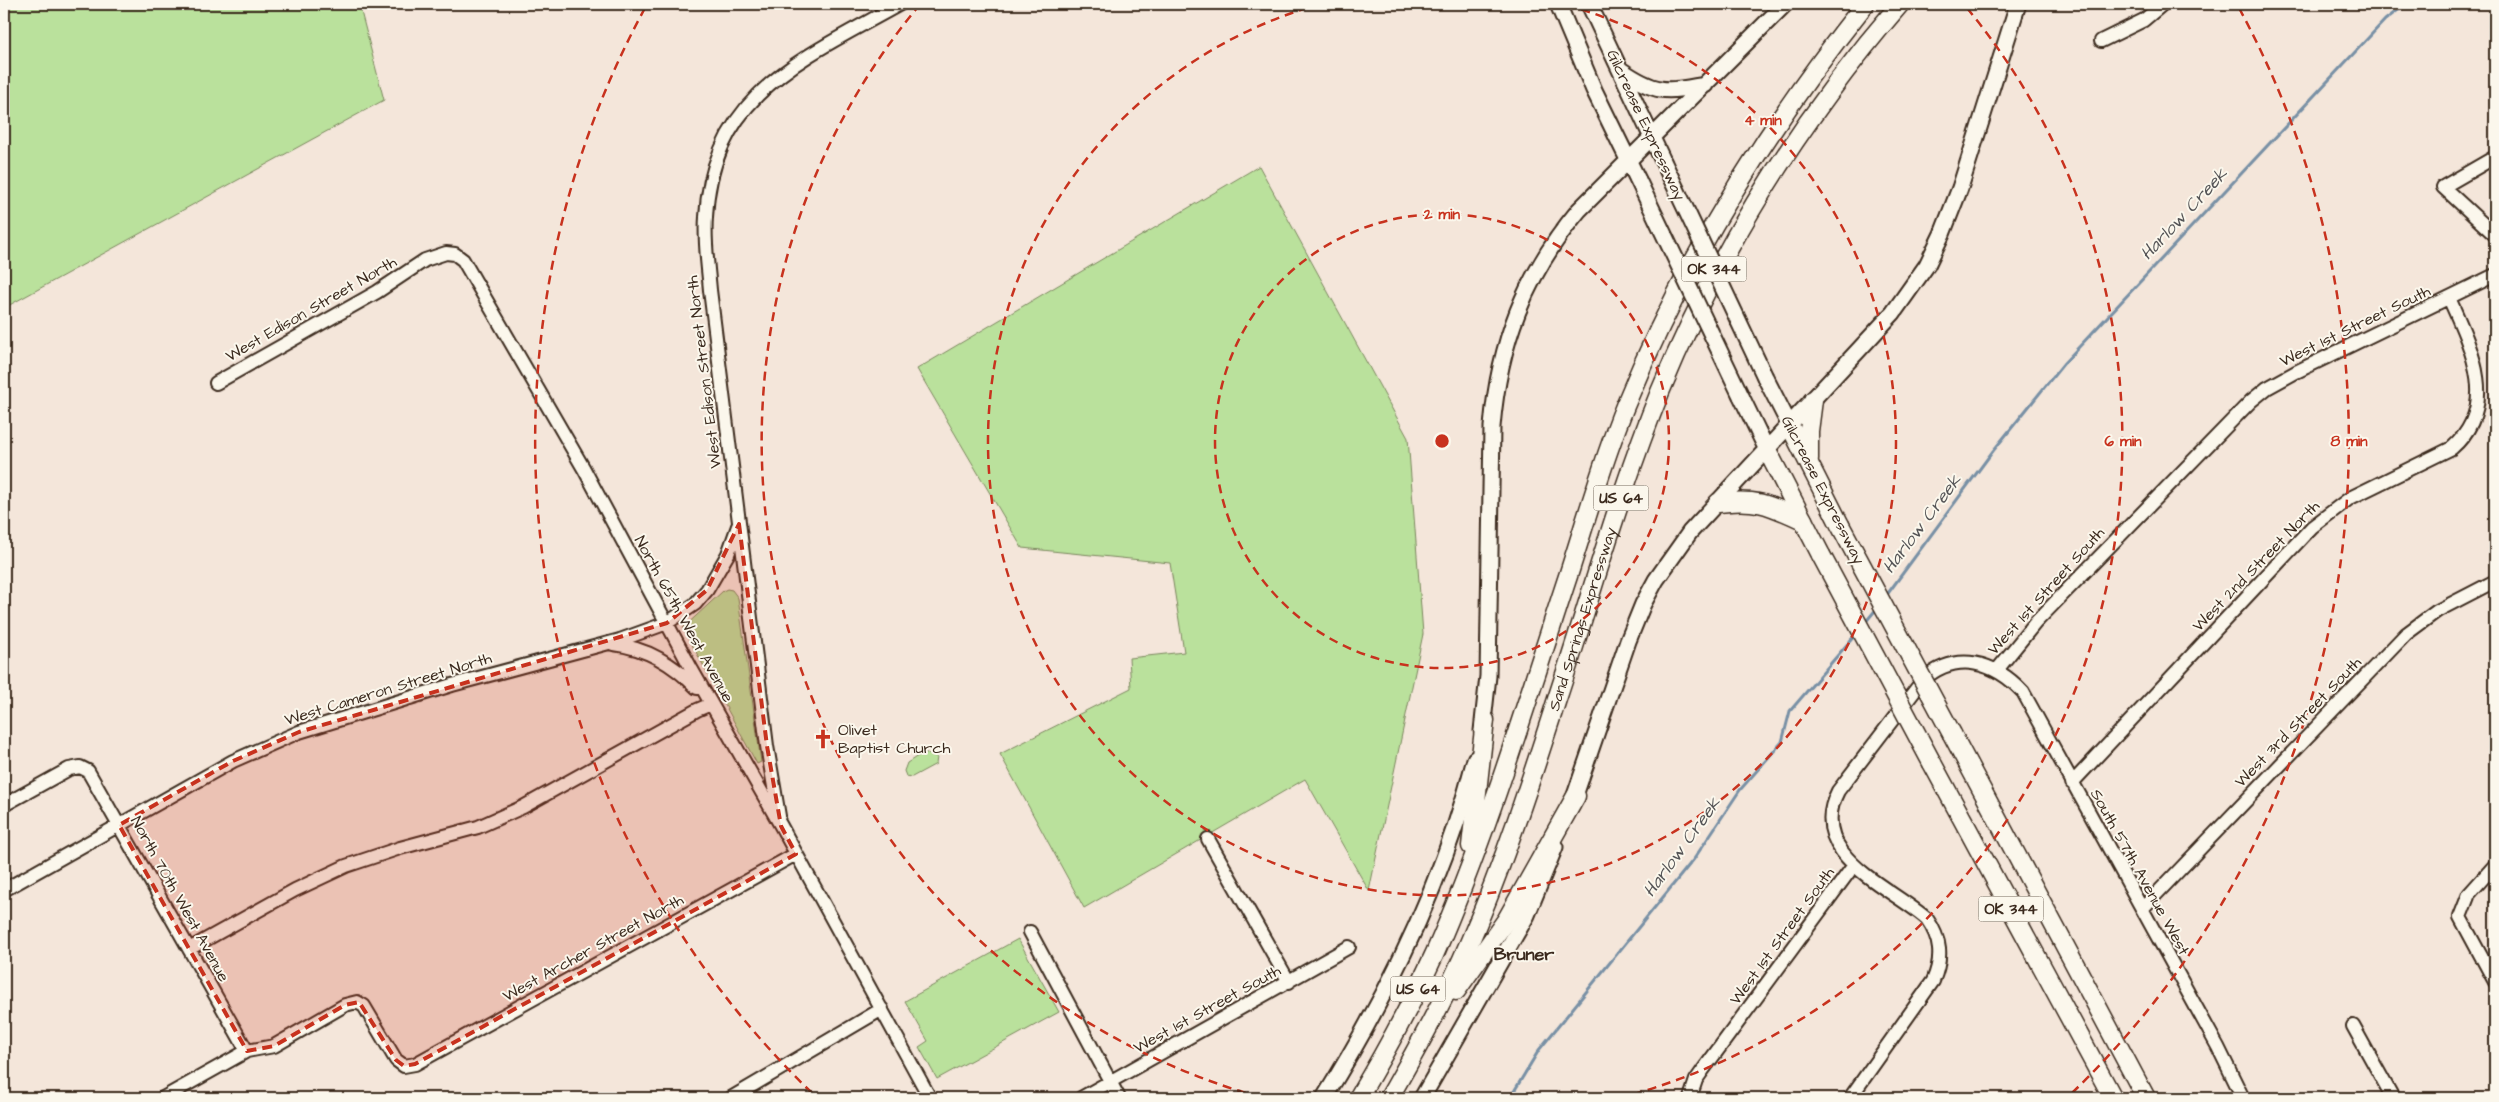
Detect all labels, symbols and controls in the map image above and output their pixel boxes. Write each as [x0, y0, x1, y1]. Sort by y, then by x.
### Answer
street label: Gilcrease Expressway [1600, 46, 1691, 205]
text: 4 min [1744, 110, 1782, 131]
water label: Harlow Creek [2135, 162, 2234, 266]
text: 2 min [1423, 204, 1461, 225]
street label: West Edison Street North [221, 251, 401, 367]
road number: OK 344 [1682, 256, 1746, 282]
street label: West Edison Street North [681, 274, 727, 470]
street label: West 1st Street South [2276, 280, 2434, 372]
street label: Gilcrease Expressway [1775, 412, 1870, 569]
text: 6 min [2105, 431, 2142, 452]
text: 8 min [2330, 431, 2368, 452]
centre of rings [1433, 432, 1451, 450]
water label: Harlow Creek [1877, 469, 1968, 579]
road number: US 64 [1594, 486, 1648, 510]
street label: West 2nd Street North [2188, 496, 2325, 636]
street label: West 1st Street South [1983, 522, 2109, 660]
street label: Sand Springs Expressway [1543, 524, 1623, 714]
street label: North 65th West Avenue [629, 532, 739, 707]
street label: West Cameron Street North [282, 647, 494, 731]
street label: West 3rd Street South [2230, 652, 2366, 792]
place label: Olivet Baptist Church [838, 719, 951, 759]
church icon: Olivet Baptist Church [812, 728, 834, 750]
street label: South 57th Avenue West [2085, 785, 2195, 959]
water label: Harlow Creek [1637, 791, 1727, 902]
street label: North 70th West Avenue [125, 812, 235, 986]
street label: West 1st Street South [1725, 863, 1839, 1009]
street label: West Archer Street North [499, 889, 687, 1007]
road number: OK 344 [1978, 896, 2044, 922]
district label: Bruner [1494, 942, 1554, 967]
street label: West 1st Street South [1129, 959, 1285, 1059]
road number: US 64 [1390, 976, 1446, 1002]

